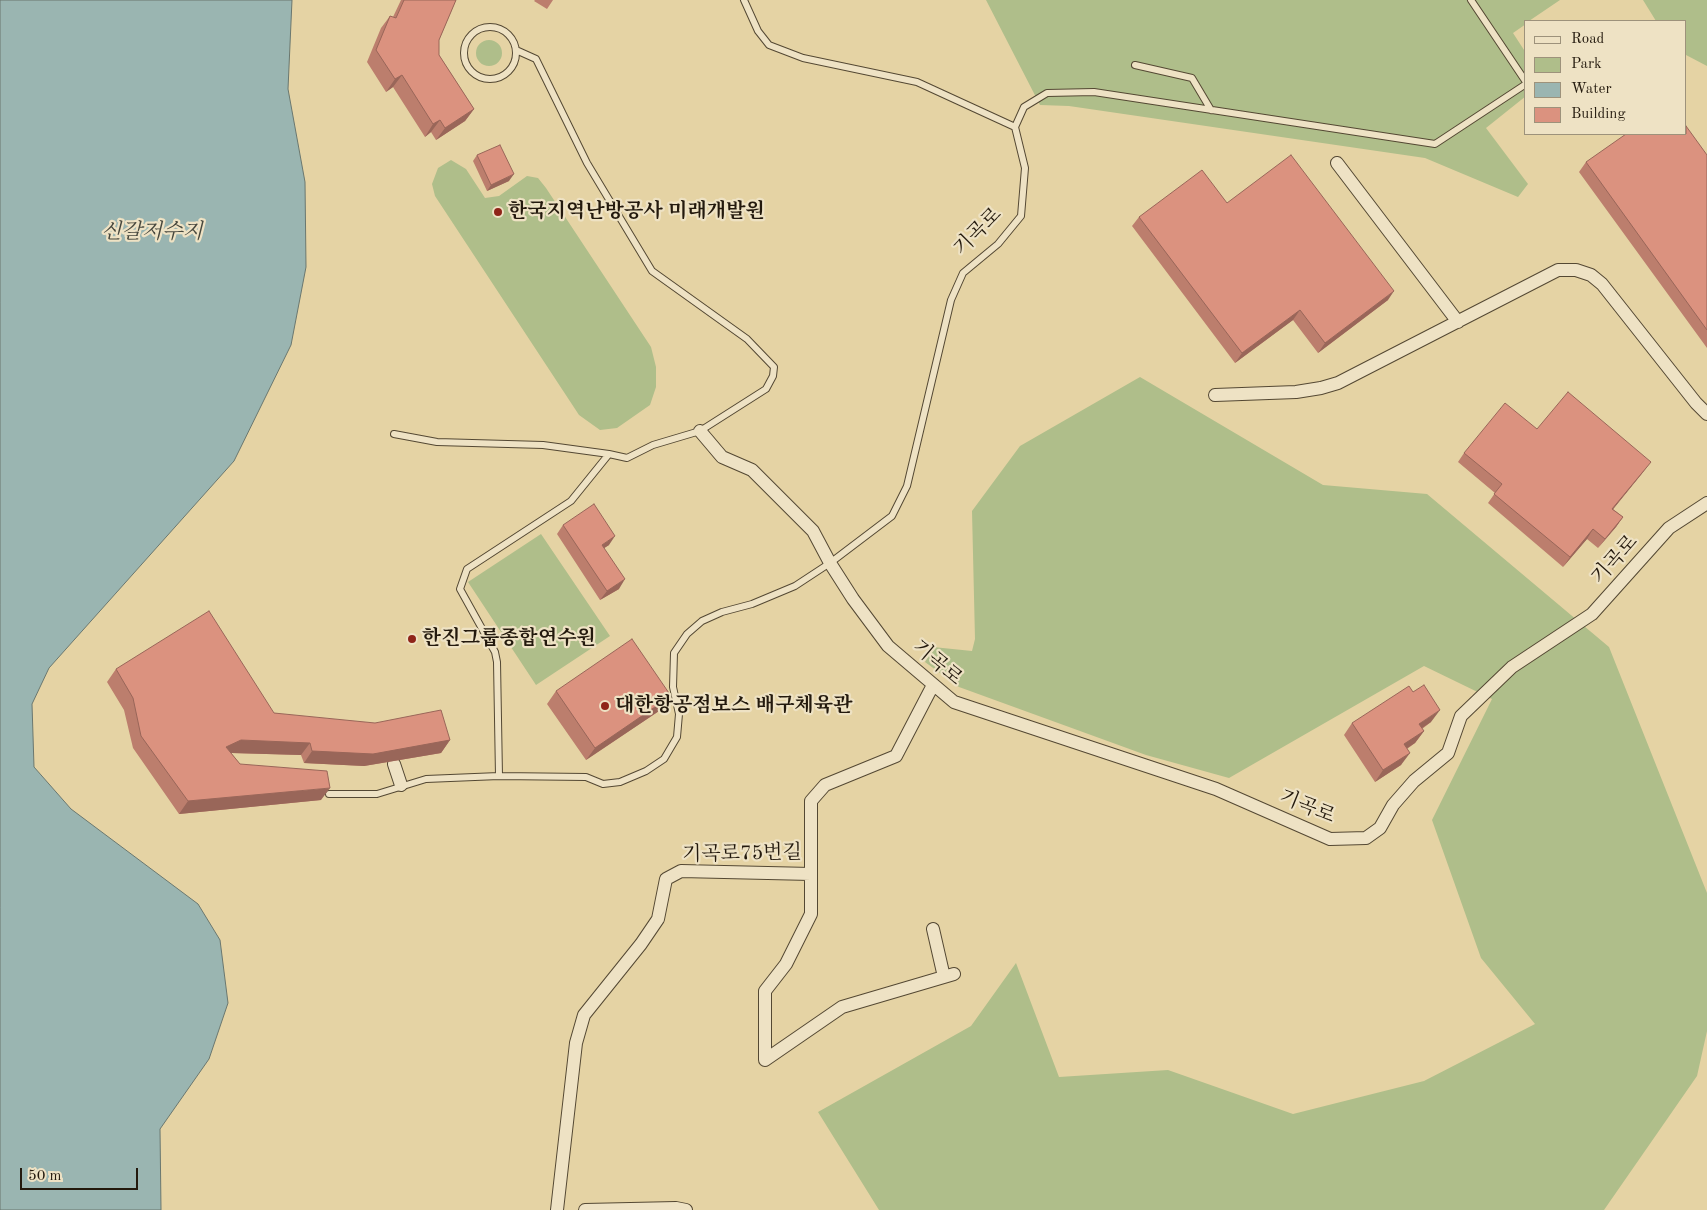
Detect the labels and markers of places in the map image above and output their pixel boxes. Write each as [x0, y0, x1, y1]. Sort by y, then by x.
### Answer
place label: 한국지역난방공사 미래개발원 [508, 200, 765, 224]
marker: 한국지역난방공사 미래개발원 [492, 206, 504, 218]
place label: 한진그룹종합연수원 [422, 627, 596, 651]
marker: 한진그룹종합연수원 [406, 633, 418, 645]
place label: 대한항공점보스 배구체육관 [615, 694, 852, 718]
marker: 대한항공점보스 배구체육관 [599, 700, 611, 712]

